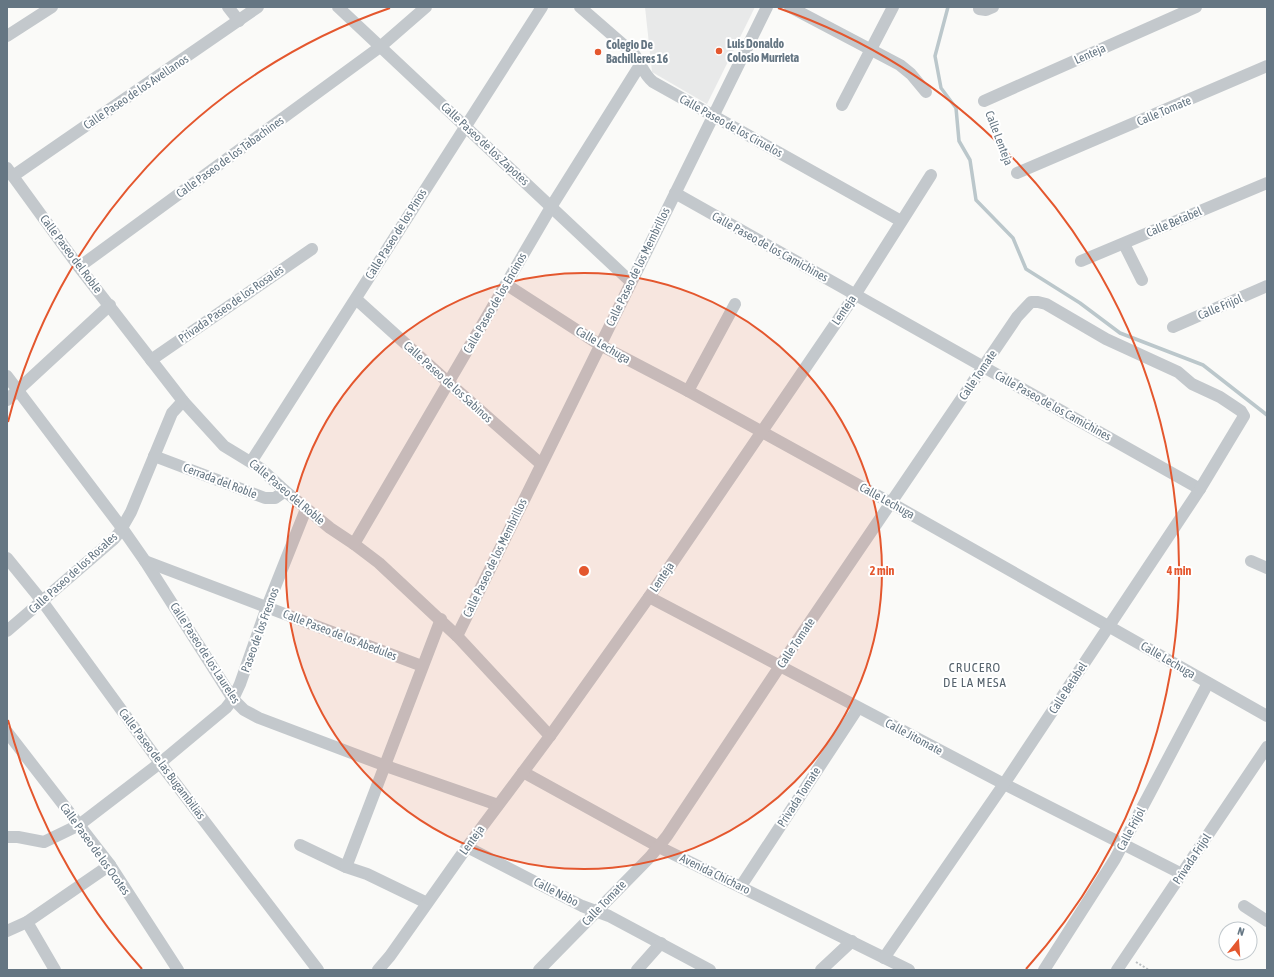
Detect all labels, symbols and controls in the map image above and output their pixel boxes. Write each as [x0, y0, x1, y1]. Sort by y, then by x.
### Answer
place label: Luis Donaldo Colosio Murrieta [727, 37, 800, 65]
place label: Colegio De Bachilleres 16 [606, 38, 668, 66]
street label: Lenteja [1072, 41, 1108, 67]
marker: Luis Donaldo Colosio Murrieta [714, 46, 724, 56]
marker: Colegio De Bachilleres 16 [593, 47, 603, 57]
street label: Calle Paseo de los Avellanos [81, 52, 191, 132]
street label: Calle Paseo de los Ciruelos [677, 92, 785, 160]
street label: Calle Tomate [1135, 93, 1193, 129]
street label: Calle Paseo de los Zapotes [438, 100, 532, 188]
street label: Calle Lenteja [982, 109, 1016, 167]
street label: Calle Paseo de los Tabachines [173, 113, 287, 201]
street label: Calle Paseo de los Pinos [363, 186, 429, 282]
street label: Calle Betabel [1144, 204, 1205, 240]
street label: Calle Paseo de los Membrillos [603, 205, 673, 329]
street label: Calle Paseo de los Camichines [709, 209, 831, 285]
street label: Calle Paseo del Roble [37, 212, 105, 296]
street label: Calle Paseo de los Encinos [461, 250, 529, 356]
street label: Privada Paseo de los Rosales [176, 262, 286, 346]
street label: Calle Frijol [1196, 291, 1245, 323]
street label: Lenteja [829, 292, 859, 328]
street label: Calle Lechuga [573, 324, 633, 366]
street label: Calle Paseo de los Sabinos [401, 338, 495, 426]
street label: Calle Tomate [956, 347, 1000, 403]
street label: Calle Paseo de los Camichines [992, 368, 1114, 444]
street label: Calle Paseo del Roble [246, 456, 328, 528]
street label: Cerrada del Roble [181, 460, 259, 502]
street label: Calle Lechuga [857, 480, 917, 522]
street label: Calle Paseo de los Membrillos [460, 496, 530, 620]
street label: Calle Paseo de los Rosales [26, 530, 120, 616]
street label: Lenteja [647, 559, 677, 595]
centre of rings [577, 564, 591, 578]
text: 2 min [870, 564, 894, 578]
text: 4 min [1166, 564, 1191, 578]
street label: Paseo de los Fresnos [238, 586, 282, 674]
street label: Calle Paseo de los Laureles [167, 600, 243, 706]
street label: Calle Paseo de los Abedules [281, 607, 399, 663]
street label: Calle Tomate [774, 615, 818, 671]
street label: Calle Lechuga [1138, 639, 1198, 681]
street label: Calle Betabel [1046, 659, 1090, 716]
district label: CRUCERO DE LA MESA [943, 660, 1007, 690]
street label: Calle Paseo de las Bugambilias [116, 706, 208, 822]
street label: Calle Jitomate [883, 716, 945, 758]
street label: Privada Tomate [774, 764, 824, 830]
street label: Calle Paseo de los Ocotes [57, 800, 133, 898]
street label: Calle Frijol [1114, 804, 1149, 853]
street label: Lenteja [457, 823, 487, 857]
street label: Privada Frijol [1170, 830, 1214, 887]
street label: Avenida Chícharo [677, 851, 753, 897]
street label: Calle Nabo [531, 875, 581, 909]
street label: Calle Tomate [579, 877, 629, 929]
north arrow [1218, 921, 1258, 961]
text: N [1236, 925, 1246, 938]

